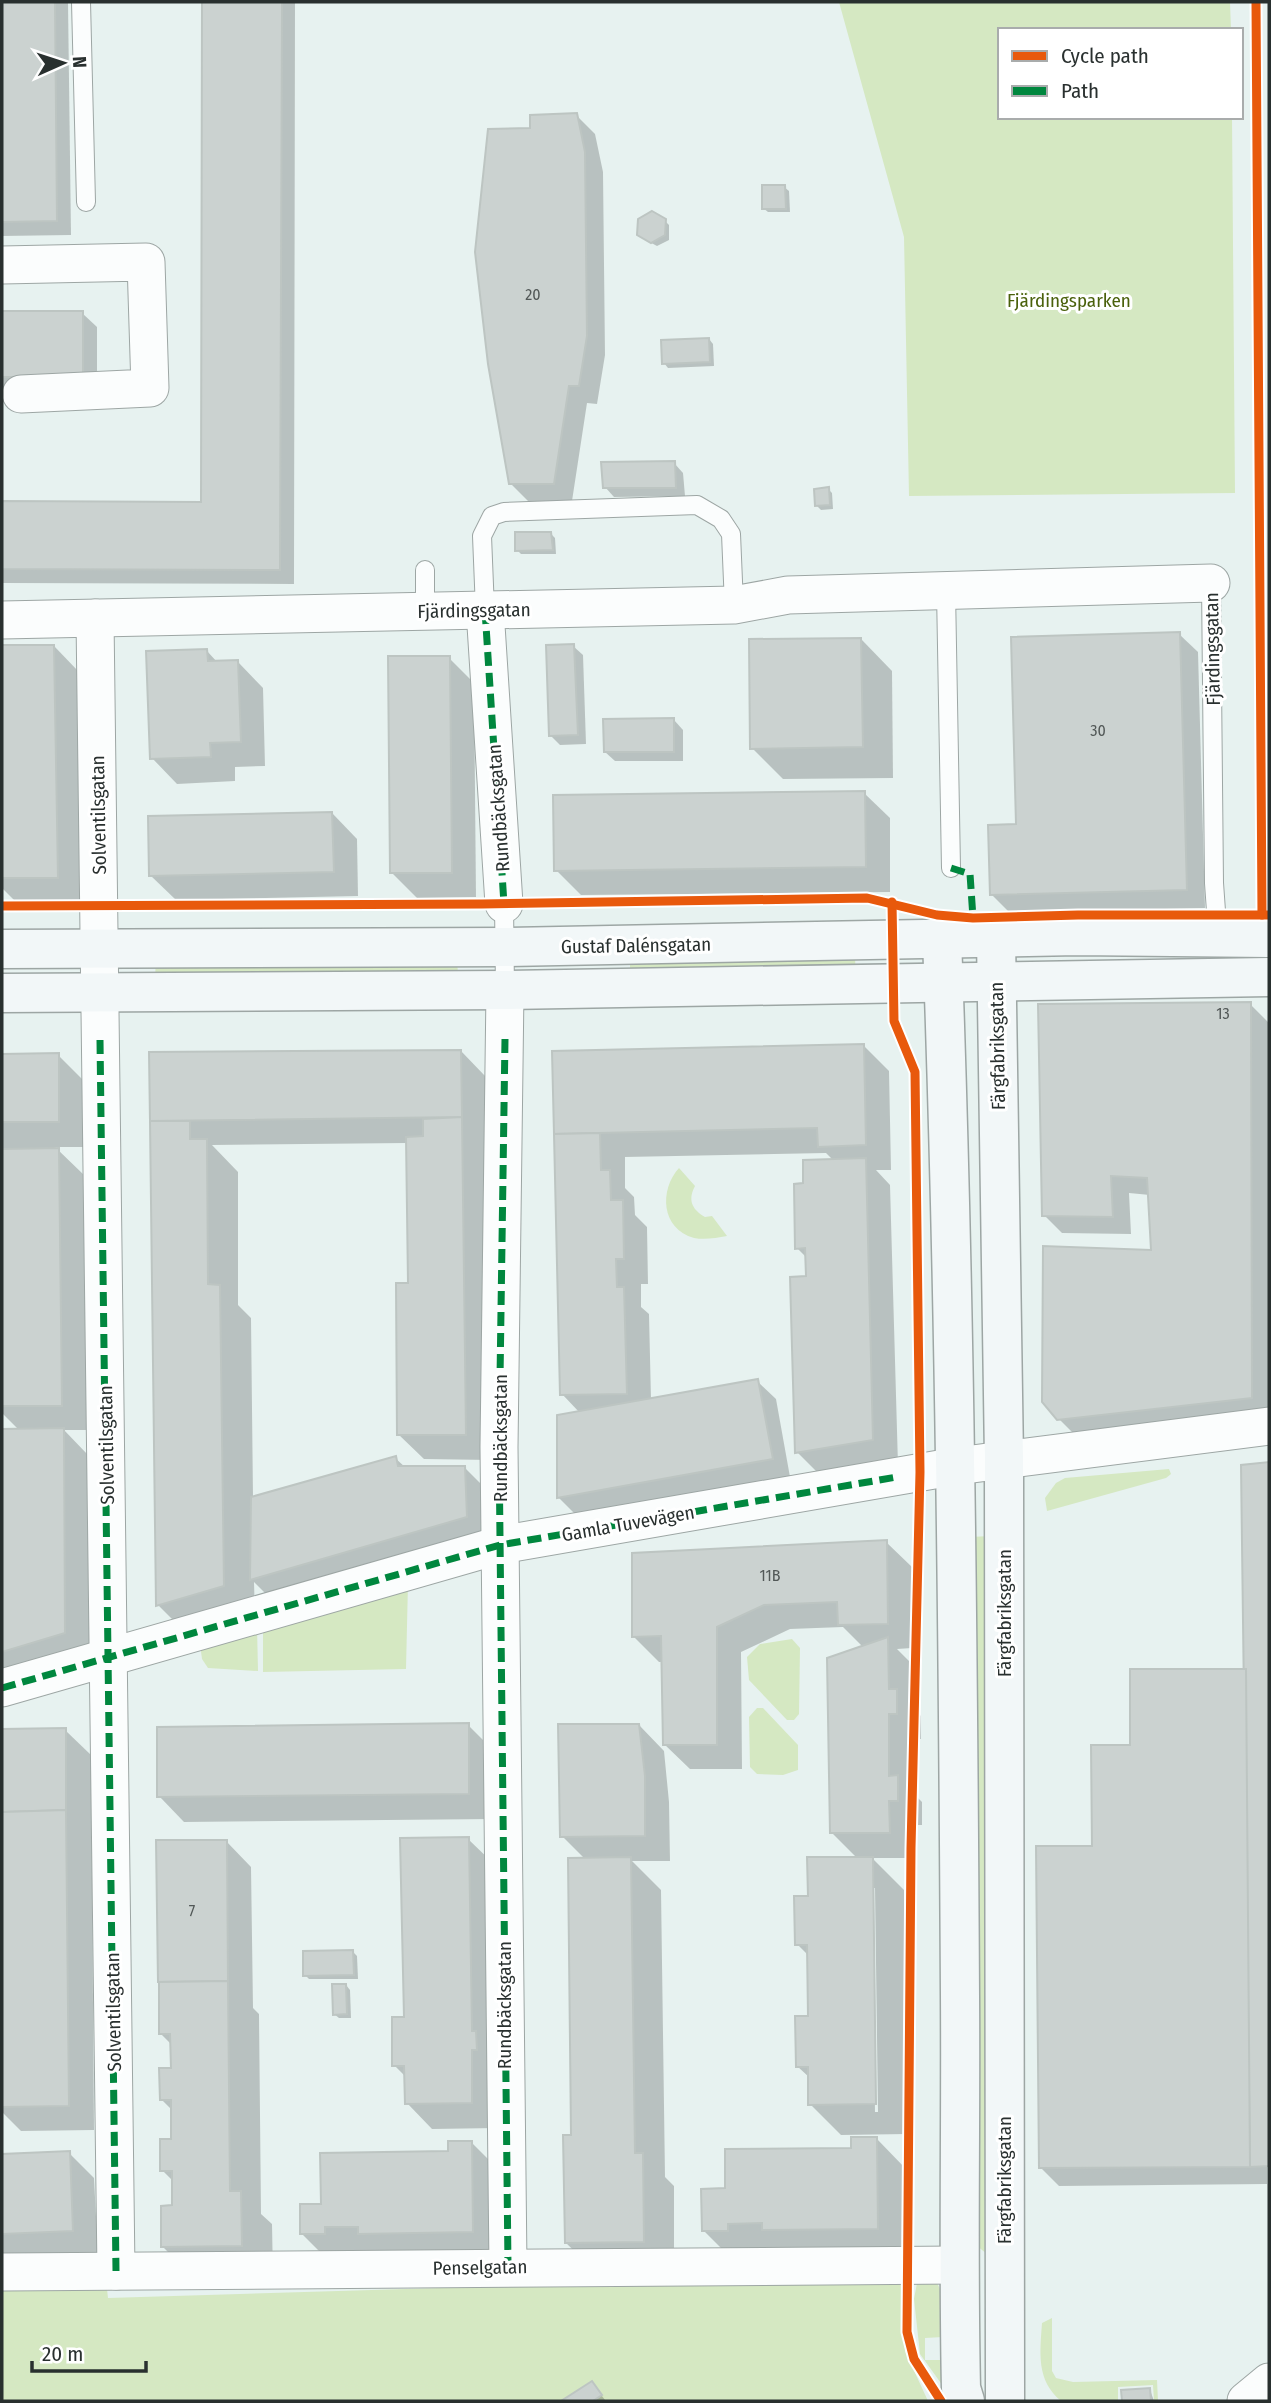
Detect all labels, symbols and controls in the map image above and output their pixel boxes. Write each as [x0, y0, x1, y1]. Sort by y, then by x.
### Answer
north arrow [28, 28, 98, 98]
legend [998, 28, 1243, 119]
text: Cycle path [1061, 43, 1149, 69]
text: N [68, 56, 91, 68]
text: Path [1061, 78, 1099, 104]
house number: 20 [525, 285, 541, 304]
park label: Fjärdingsparken [1007, 289, 1131, 312]
street label: Fjärdingsgatan [1200, 592, 1225, 706]
street label: Fjärdingsgatan [417, 598, 531, 623]
house number: 30 [1090, 721, 1106, 740]
street label: Rundbäcksgatan [483, 743, 514, 873]
street label: Solventilsgatan [86, 755, 111, 875]
street label: Gustaf Dalénsgatan [561, 933, 711, 958]
street label: Färgfabriksgatan [985, 982, 1010, 1110]
house number: 13 [1216, 1004, 1230, 1023]
street label: Rundbäcksgatan [489, 1374, 512, 1502]
street label: Solventilsgatan [94, 1385, 119, 1505]
street label: Gamla Tuvevägen [560, 1500, 696, 1546]
street label: Färgfabriksgatan [993, 1549, 1016, 1677]
house number: 11B [759, 1566, 781, 1585]
house number: 7 [189, 1901, 196, 1920]
street label: Rundbäcksgatan [493, 1941, 516, 2069]
street label: Solventilsgatan [101, 1952, 126, 2072]
street label: Färgfabriksgatan [993, 2116, 1016, 2244]
street label: Penselgatan [433, 2255, 527, 2280]
scale bar [32, 2330, 145, 2374]
text: 20 m [42, 2341, 83, 2367]

